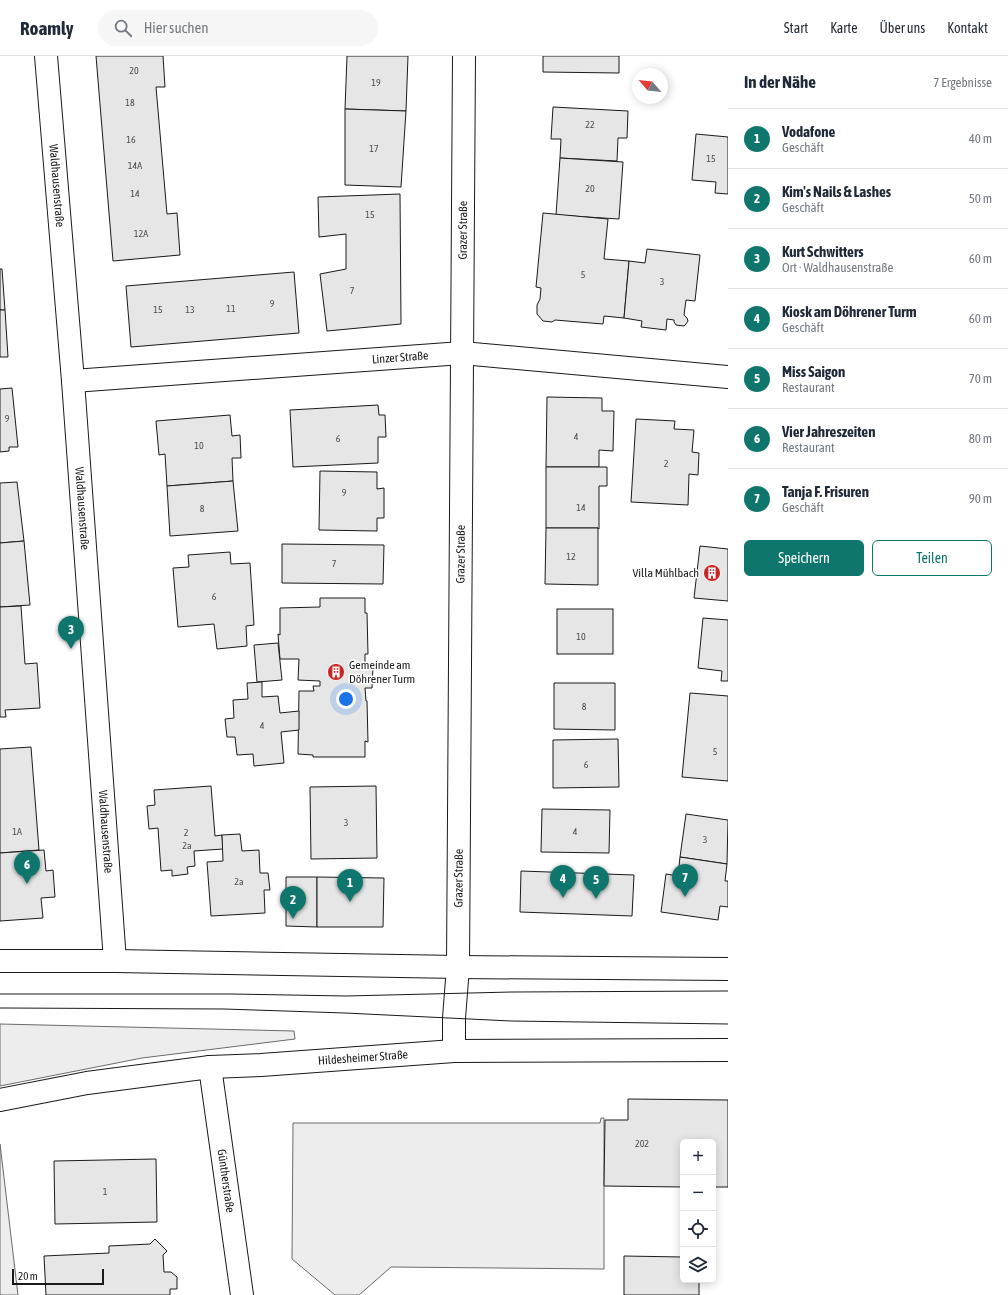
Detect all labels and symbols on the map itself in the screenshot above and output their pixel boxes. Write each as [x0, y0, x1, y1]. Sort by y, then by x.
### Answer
house number: 20 [129, 65, 139, 76]
north arrow [632, 68, 668, 104]
house number: 19 [371, 77, 381, 88]
house number: 18 [125, 97, 135, 108]
house number: 22 [585, 119, 595, 130]
house number: 16 [126, 134, 136, 145]
house number: 17 [369, 143, 379, 154]
street label: Waldhausenstraße [46, 144, 67, 228]
house number: 15 [706, 153, 716, 164]
house number: 14A [128, 160, 142, 171]
house number: 20 [585, 183, 595, 194]
house number: 14 [130, 188, 140, 199]
street label: Grazer Straße [456, 201, 470, 260]
house number: 15 [365, 209, 375, 220]
house number: 12A [134, 228, 148, 239]
house number: 5 [581, 269, 586, 280]
house number: 3 [660, 276, 665, 287]
house number: 7 [350, 285, 355, 296]
house number: 9 [270, 298, 275, 309]
house number: 11 [226, 303, 236, 314]
house number: 15 [153, 304, 163, 315]
house number: 13 [185, 304, 195, 315]
street label: Linzer Straße [371, 348, 429, 366]
house number: 9 [5, 413, 10, 424]
house number: 4 [574, 431, 579, 442]
house number: 6 [336, 433, 341, 444]
house number: 10 [194, 440, 204, 451]
house number: 2 [664, 458, 669, 469]
street label: Waldhausenstraße [72, 467, 92, 551]
house number: 9 [342, 487, 347, 498]
house number: 14 [576, 502, 586, 513]
house number: 8 [200, 503, 205, 514]
street label: Grazer Straße [454, 525, 468, 584]
house number: 12 [566, 551, 576, 562]
house number: 7 [332, 558, 337, 569]
building icon: Villa Mühlbach [702, 563, 722, 583]
place label: Villa Mühlbach [632, 566, 699, 580]
house number: 6 [212, 591, 217, 602]
pin: 3 [58, 616, 84, 649]
house number: 10 [576, 631, 586, 642]
place label: Gemeinde am Döhrener Turm [349, 658, 415, 686]
building icon: Gemeinde am Döhrener Turm [326, 662, 346, 682]
your location [336, 689, 356, 709]
house number: 8 [582, 701, 587, 712]
house number: 4 [260, 720, 265, 731]
house number: 5 [713, 746, 718, 757]
house number: 6 [584, 759, 589, 770]
street label: Waldhausenstraße [96, 790, 116, 874]
house number: 3 [344, 817, 349, 828]
house number: 1A [12, 826, 22, 837]
house number: 4 [573, 826, 578, 837]
house number: 2 [184, 827, 189, 838]
house number: 3 [703, 834, 708, 845]
house number: 2a [182, 840, 192, 851]
street label: Grazer Straße [451, 849, 466, 908]
pin: 6 [14, 851, 40, 884]
pin: 7 [672, 864, 698, 897]
pin: 4 [550, 865, 576, 898]
pin: 5 [583, 866, 609, 899]
pin: 1 [337, 869, 363, 902]
house number: 2a [234, 876, 244, 887]
pin: 2 [280, 886, 306, 919]
street label: Hildesheimer Straße [318, 1047, 408, 1068]
house number: 202 [635, 1138, 649, 1149]
street label: Güntherstraße [215, 1148, 237, 1214]
house number: 1 [103, 1186, 108, 1197]
scale bar [12, 1267, 104, 1286]

